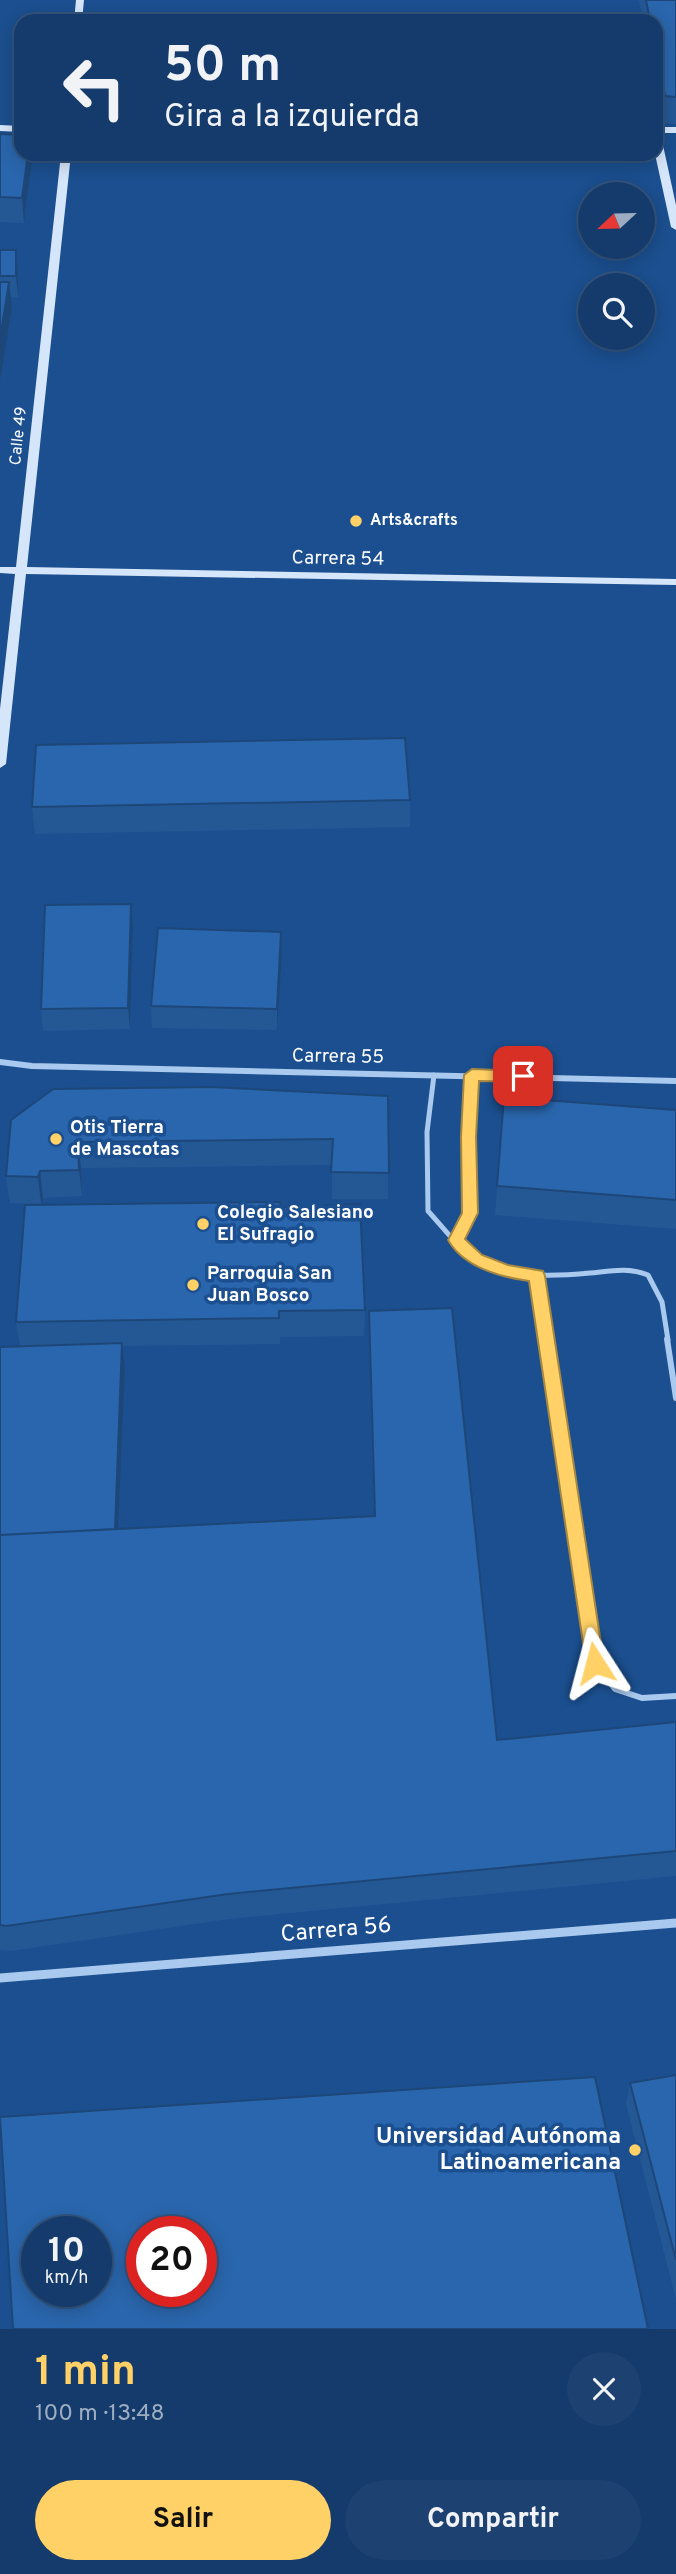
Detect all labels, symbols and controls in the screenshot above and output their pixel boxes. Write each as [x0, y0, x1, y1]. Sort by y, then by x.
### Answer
text: 50 m [164, 37, 281, 99]
icon: left [49, 42, 140, 133]
text: Gira a la izquierda [164, 98, 420, 138]
north arrow [578, 182, 654, 259]
map controls [578, 182, 655, 350]
button: search [578, 273, 655, 350]
street label: Calle 49 [6, 406, 32, 466]
place label: Arts&crafts [370, 511, 458, 531]
marker: Arts&crafts [348, 513, 364, 529]
street label: Carrera 54 [291, 546, 385, 572]
street label: Carrera 55 [292, 1044, 384, 1070]
pin [493, 1046, 553, 1106]
icon: arrive [504, 1057, 542, 1095]
place label: Otis Tierra de Mascotas [70, 1116, 180, 1162]
marker: Otis Tierra de Mascotas [48, 1131, 64, 1147]
place label: Colegio Salesiano El Sufragio [217, 1201, 374, 1247]
marker: Colegio Salesiano El Sufragio [195, 1216, 211, 1232]
place label: Parroquia San Juan Bosco [207, 1262, 332, 1308]
marker: Parroquia San Juan Bosco [185, 1277, 201, 1293]
position arrow [558, 1626, 632, 1700]
street label: Carrera 56 [279, 1912, 393, 1950]
place label: Universidad Autónoma Latinoamericana [376, 2123, 621, 2178]
marker: Universidad Autónoma Latinoamericana [627, 2142, 643, 2158]
speed limit sign: 20 [126, 2216, 217, 2307]
text: 10 [48, 2230, 85, 2274]
text: km/h [45, 2267, 88, 2290]
text: 1 min [35, 2347, 136, 2400]
button: close [567, 2352, 641, 2426]
text: 100 m · 13:48 [35, 2400, 165, 2429]
button: Salir [35, 2480, 331, 2560]
button: Compartir [345, 2480, 641, 2560]

